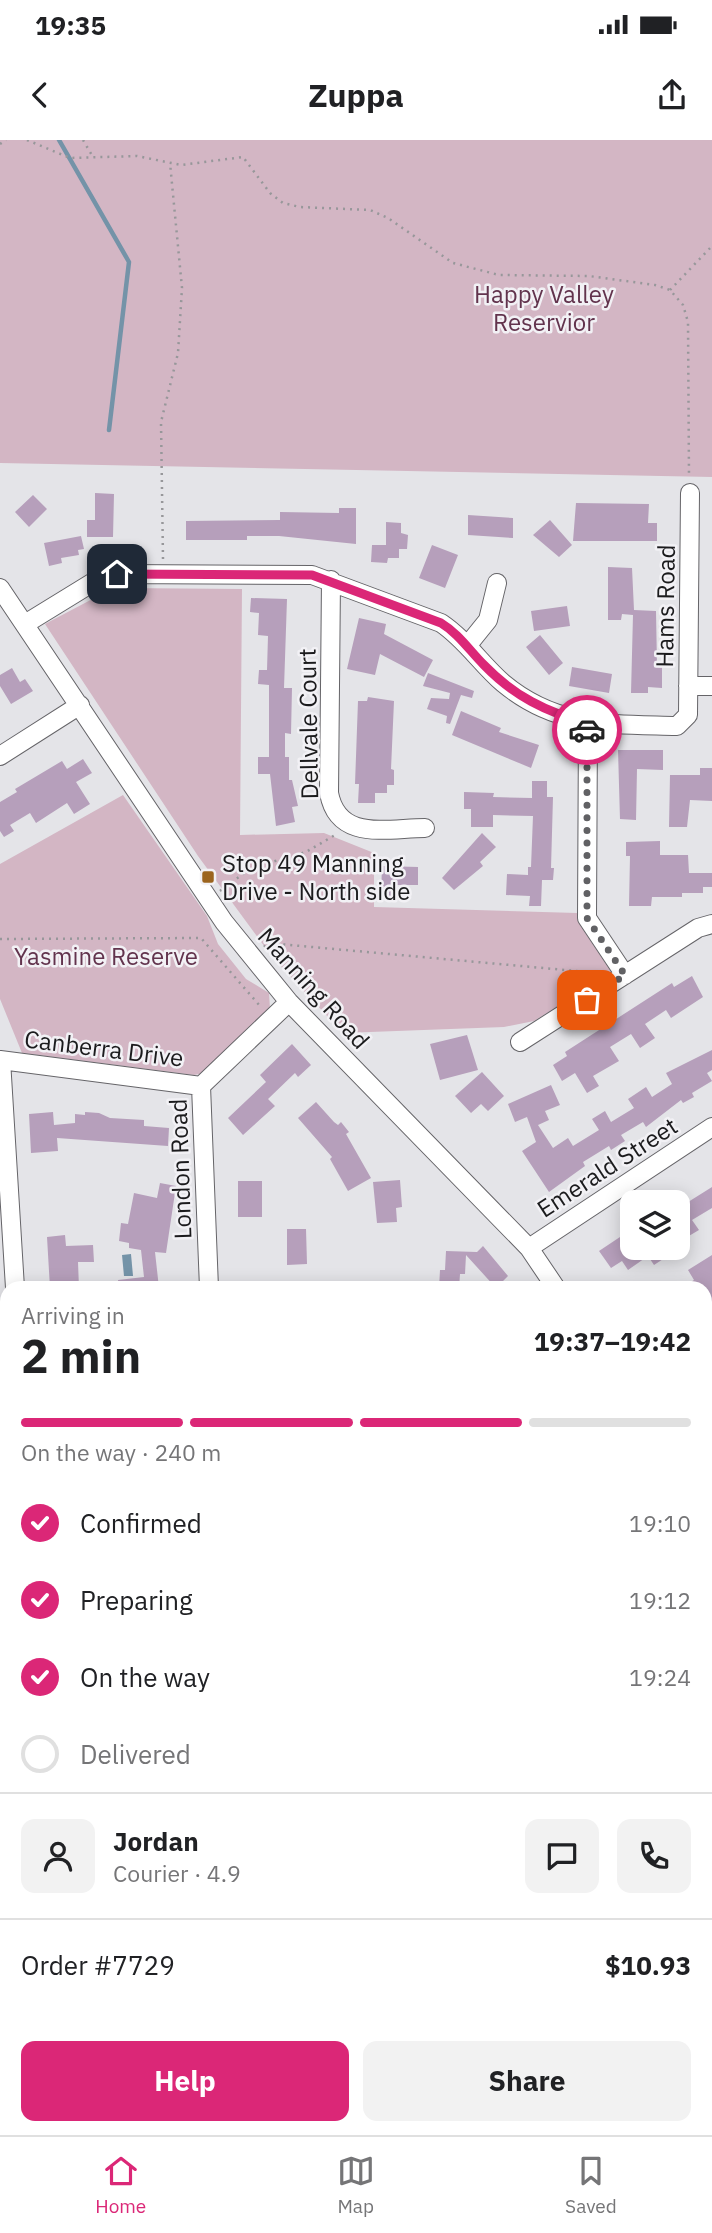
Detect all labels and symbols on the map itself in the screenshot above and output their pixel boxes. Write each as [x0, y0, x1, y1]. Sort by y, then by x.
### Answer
park label: Happy Valley Reservior [474, 278, 614, 338]
pin [87, 544, 147, 604]
street label: Hams Road [648, 544, 682, 668]
street label: Dellvale Court [291, 648, 325, 800]
courier [552, 695, 622, 765]
place label: Stop 49 Manning Drive - North side [222, 847, 410, 907]
marker: Stop 49 Manning Drive - North side [200, 869, 216, 885]
street label: Manning Road [251, 921, 377, 1055]
park label: Yasmine Reserve [14, 940, 198, 972]
pin [557, 970, 617, 1030]
street label: Canberra Drive [23, 1022, 185, 1074]
street label: London Road [162, 1098, 198, 1240]
street label: Emerald Street [531, 1110, 683, 1224]

